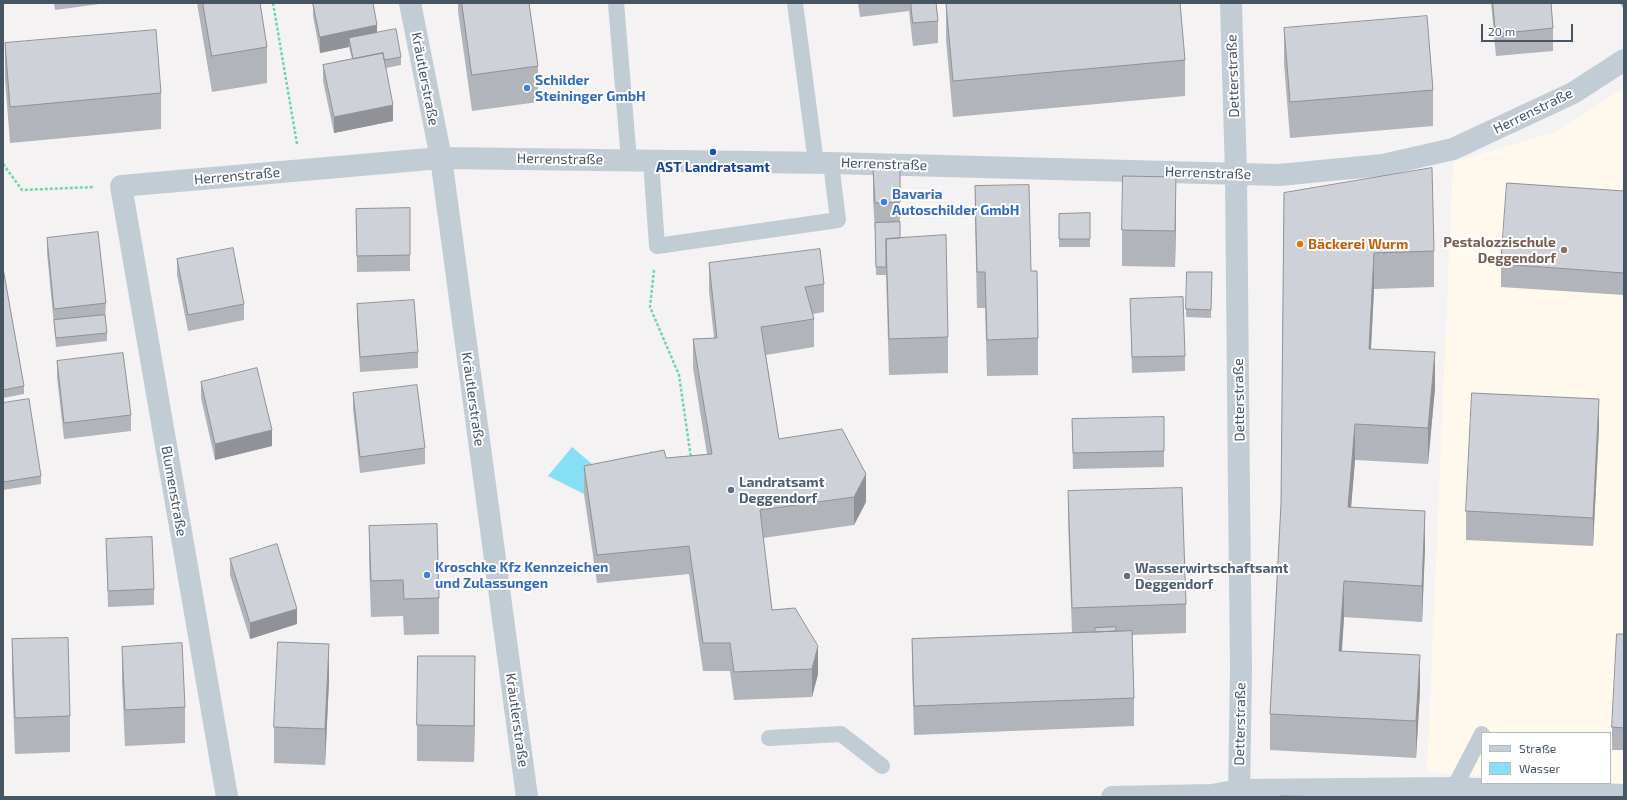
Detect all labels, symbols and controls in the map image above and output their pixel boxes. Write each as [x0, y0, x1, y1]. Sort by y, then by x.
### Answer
scale bar [1483, 16, 1575, 42]
text: 20 m [1488, 24, 1515, 38]
street label: Kräutlerstraße [408, 31, 442, 127]
street label: Detterstraße [1223, 34, 1243, 118]
place label: Schilder Steininger GmbH [535, 72, 646, 104]
marker: Schilder Steininger GmbH [522, 83, 532, 93]
street label: Herrenstraße [1491, 85, 1575, 137]
marker: AST Landratsamt [708, 147, 718, 157]
street label: Herrenstraße [517, 150, 603, 168]
street label: Herrenstraße [841, 154, 927, 174]
place label: AST Landratsamt [656, 159, 770, 175]
street label: Herrenstraße [1165, 163, 1251, 183]
street label: Herrenstraße [193, 164, 281, 188]
place label: Bavaria Autoschilder GmbH [892, 186, 1020, 218]
marker: Bavaria Autoschilder GmbH [879, 197, 889, 207]
place label: Pestalozzischule Deggendorf [1443, 234, 1556, 266]
place label: Bäckerei Wurm [1308, 236, 1408, 252]
marker: Bäckerei Wurm [1295, 239, 1305, 249]
marker: Pestalozzischule Deggendorf [1559, 245, 1569, 255]
street label: Kräutlerstraße [458, 351, 488, 447]
street label: Detterstraße [1230, 358, 1248, 442]
street label: Blumenstraße [158, 445, 190, 537]
place label: Landratsamt Deggendorf [739, 474, 824, 506]
marker: Landratsamt Deggendorf [726, 485, 736, 495]
place label: Kroschke Kfz Kennzeichen und Zulassungen [435, 559, 608, 592]
place label: Wasserwirtschaftsamt Deggendorf [1135, 560, 1289, 592]
marker: Kroschke Kfz Kennzeichen und Zulassungen [422, 570, 432, 580]
marker: Wasserwirtschaftsamt Deggendorf [1122, 571, 1132, 581]
street label: Kräutlerstraße [502, 672, 532, 768]
street label: Detterstraße [1231, 682, 1249, 766]
legend [1481, 732, 1611, 784]
text: Straße [1519, 741, 1556, 755]
text: Wasser [1519, 761, 1560, 775]

